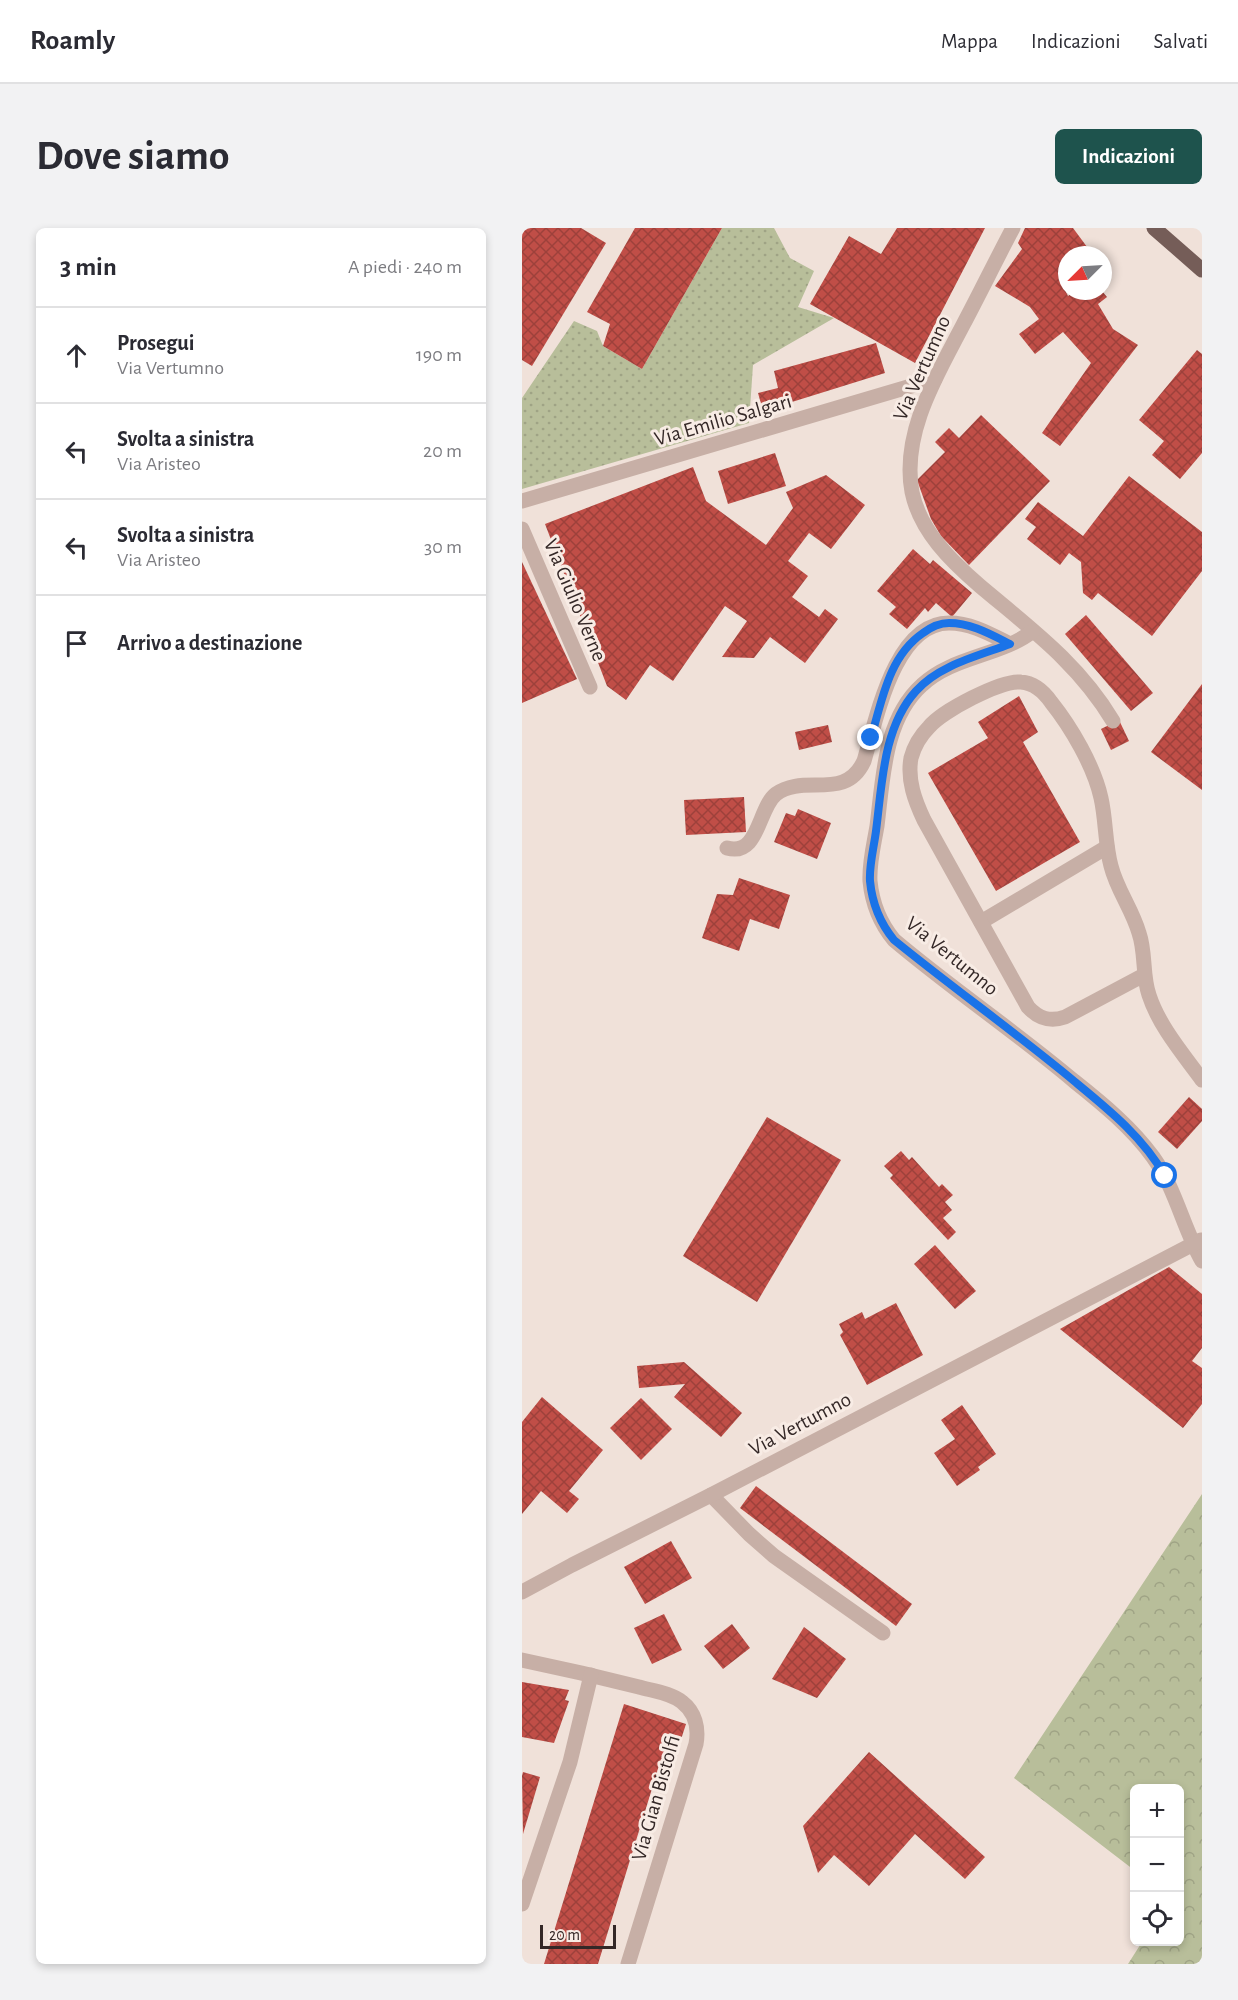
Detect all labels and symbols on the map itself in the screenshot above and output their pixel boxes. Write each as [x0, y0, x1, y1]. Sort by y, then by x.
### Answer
north arrow [1058, 246, 1112, 300]
street label: Via Vertumno [890, 312, 954, 424]
street label: Via Emilio Salgari [652, 390, 794, 450]
street label: Via Giulio Verne [540, 536, 610, 664]
route end [857, 724, 883, 750]
street label: Via Vertumno [902, 912, 1002, 1000]
route start [1151, 1162, 1177, 1188]
street label: Via Vertumno [745, 1388, 855, 1460]
street label: Via Gian Bistolfi [628, 1733, 684, 1863]
scale bar [540, 1922, 616, 1950]

